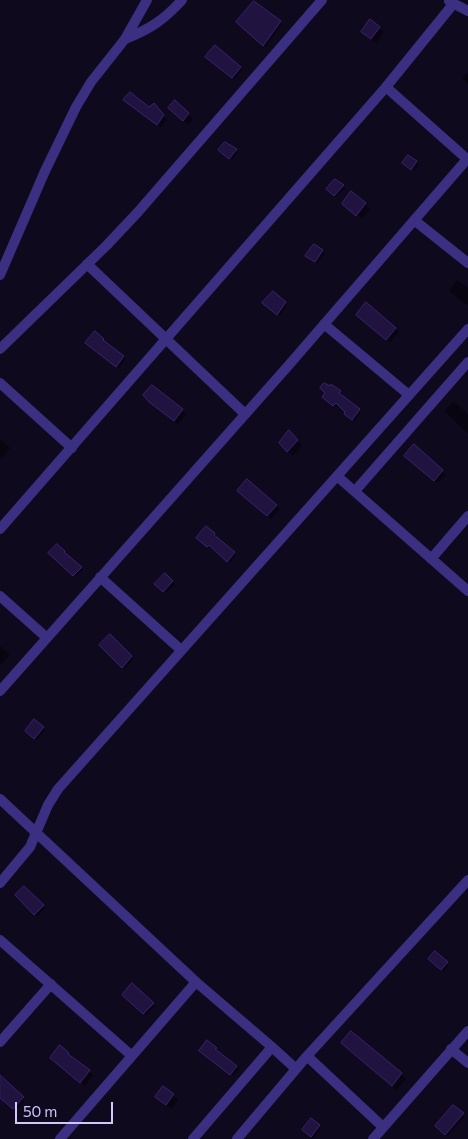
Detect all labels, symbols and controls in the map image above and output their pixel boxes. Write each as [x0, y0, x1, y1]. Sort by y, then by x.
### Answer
scale bar [18, 1092, 115, 1124]
text: 50 m [23, 1102, 57, 1120]

